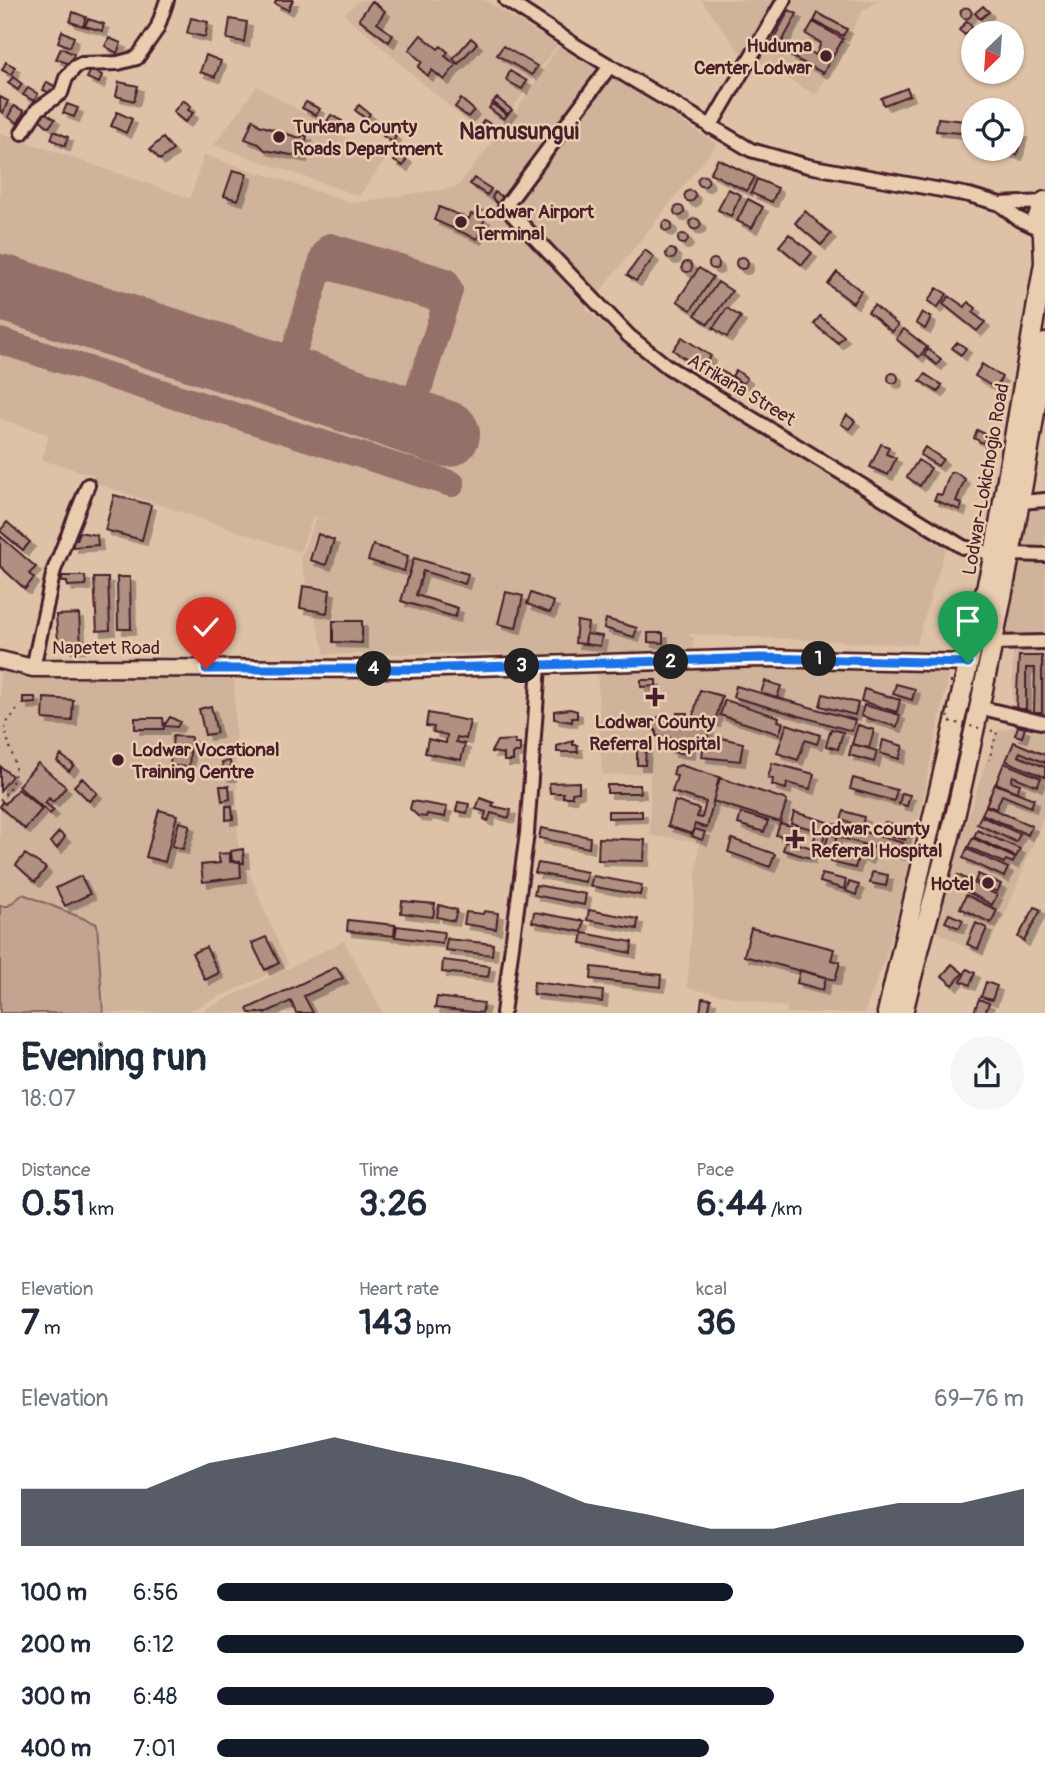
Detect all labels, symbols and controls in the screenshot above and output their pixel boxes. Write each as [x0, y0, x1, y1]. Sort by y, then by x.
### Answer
north arrow [961, 21, 1024, 84]
map controls [961, 21, 1024, 161]
place label: Huduma Center Lodwar [694, 34, 812, 80]
marker: Huduma Center Lodwar [818, 48, 834, 64]
button: locate [961, 98, 1024, 161]
place label: Turkana County Roads Department [292, 115, 444, 161]
district label: Namusungui [459, 117, 579, 146]
marker: Turkana County Roads Department [271, 129, 287, 145]
place label: Lodwar Airport Terminal [474, 200, 595, 246]
marker: Lodwar Airport Terminal [453, 214, 469, 230]
street label: Afrikana Street [683, 348, 800, 432]
street label: Lodwar-Lokichogio Road [957, 381, 1015, 577]
pin [938, 591, 998, 663]
pin [176, 597, 236, 669]
icon: arrive [949, 602, 987, 640]
icon: check [187, 608, 225, 646]
street label: Napetet Road [52, 636, 160, 660]
pin: 1 [802, 642, 836, 676]
pin: 2 [654, 644, 688, 680]
text: 1 [815, 646, 822, 670]
pin: 3 [504, 648, 540, 684]
text: 2 [665, 649, 676, 673]
pin: 4 [356, 652, 392, 686]
text: 3 [516, 653, 527, 677]
text: 4 [368, 656, 379, 680]
marker: Lodwar County Referral Hospital [645, 687, 665, 707]
place label: Lodwar County Referral Hospital [589, 710, 721, 756]
place label: Lodwar Vocational Training Centre [131, 738, 279, 784]
marker: Lodwar Vocational Training Centre [110, 752, 126, 768]
place label: Lodwar county Referral Hospital [811, 817, 942, 863]
marker: Lodwar county Referral Hospital [785, 829, 805, 849]
place label: Hotel [930, 872, 974, 896]
marker: Hotel [980, 875, 996, 891]
text: Evening run [21, 1034, 207, 1082]
button: share [950, 1036, 1024, 1110]
text: 18:07 [21, 1084, 76, 1113]
text: Distance [21, 1158, 90, 1182]
text: Time [359, 1158, 398, 1182]
text: Pace [696, 1158, 734, 1182]
text: 0.51 [21, 1182, 85, 1226]
text: 3:26 [359, 1182, 427, 1226]
text: 6:44 [696, 1182, 767, 1226]
text: km [85, 1197, 114, 1221]
text: /km [767, 1197, 802, 1221]
text: Elevation [21, 1277, 93, 1301]
text: Heart rate [359, 1277, 439, 1301]
text: kcal [696, 1277, 727, 1301]
text: 7 [21, 1301, 40, 1345]
text: 143 [359, 1301, 412, 1345]
text: 36 [696, 1301, 736, 1345]
text: m [40, 1316, 61, 1340]
text: bpm [412, 1316, 451, 1340]
text: Elevation [21, 1384, 109, 1413]
text: 69–76 m [934, 1384, 1024, 1413]
text: 100 m [21, 1578, 87, 1607]
text: 6:56 [133, 1578, 178, 1607]
text: 200 m [21, 1630, 91, 1659]
text: 6:12 [133, 1630, 174, 1659]
text: 300 m [21, 1682, 91, 1711]
text: 6:48 [133, 1682, 177, 1711]
text: 400 m [21, 1734, 91, 1763]
text: 7:01 [133, 1734, 176, 1763]

